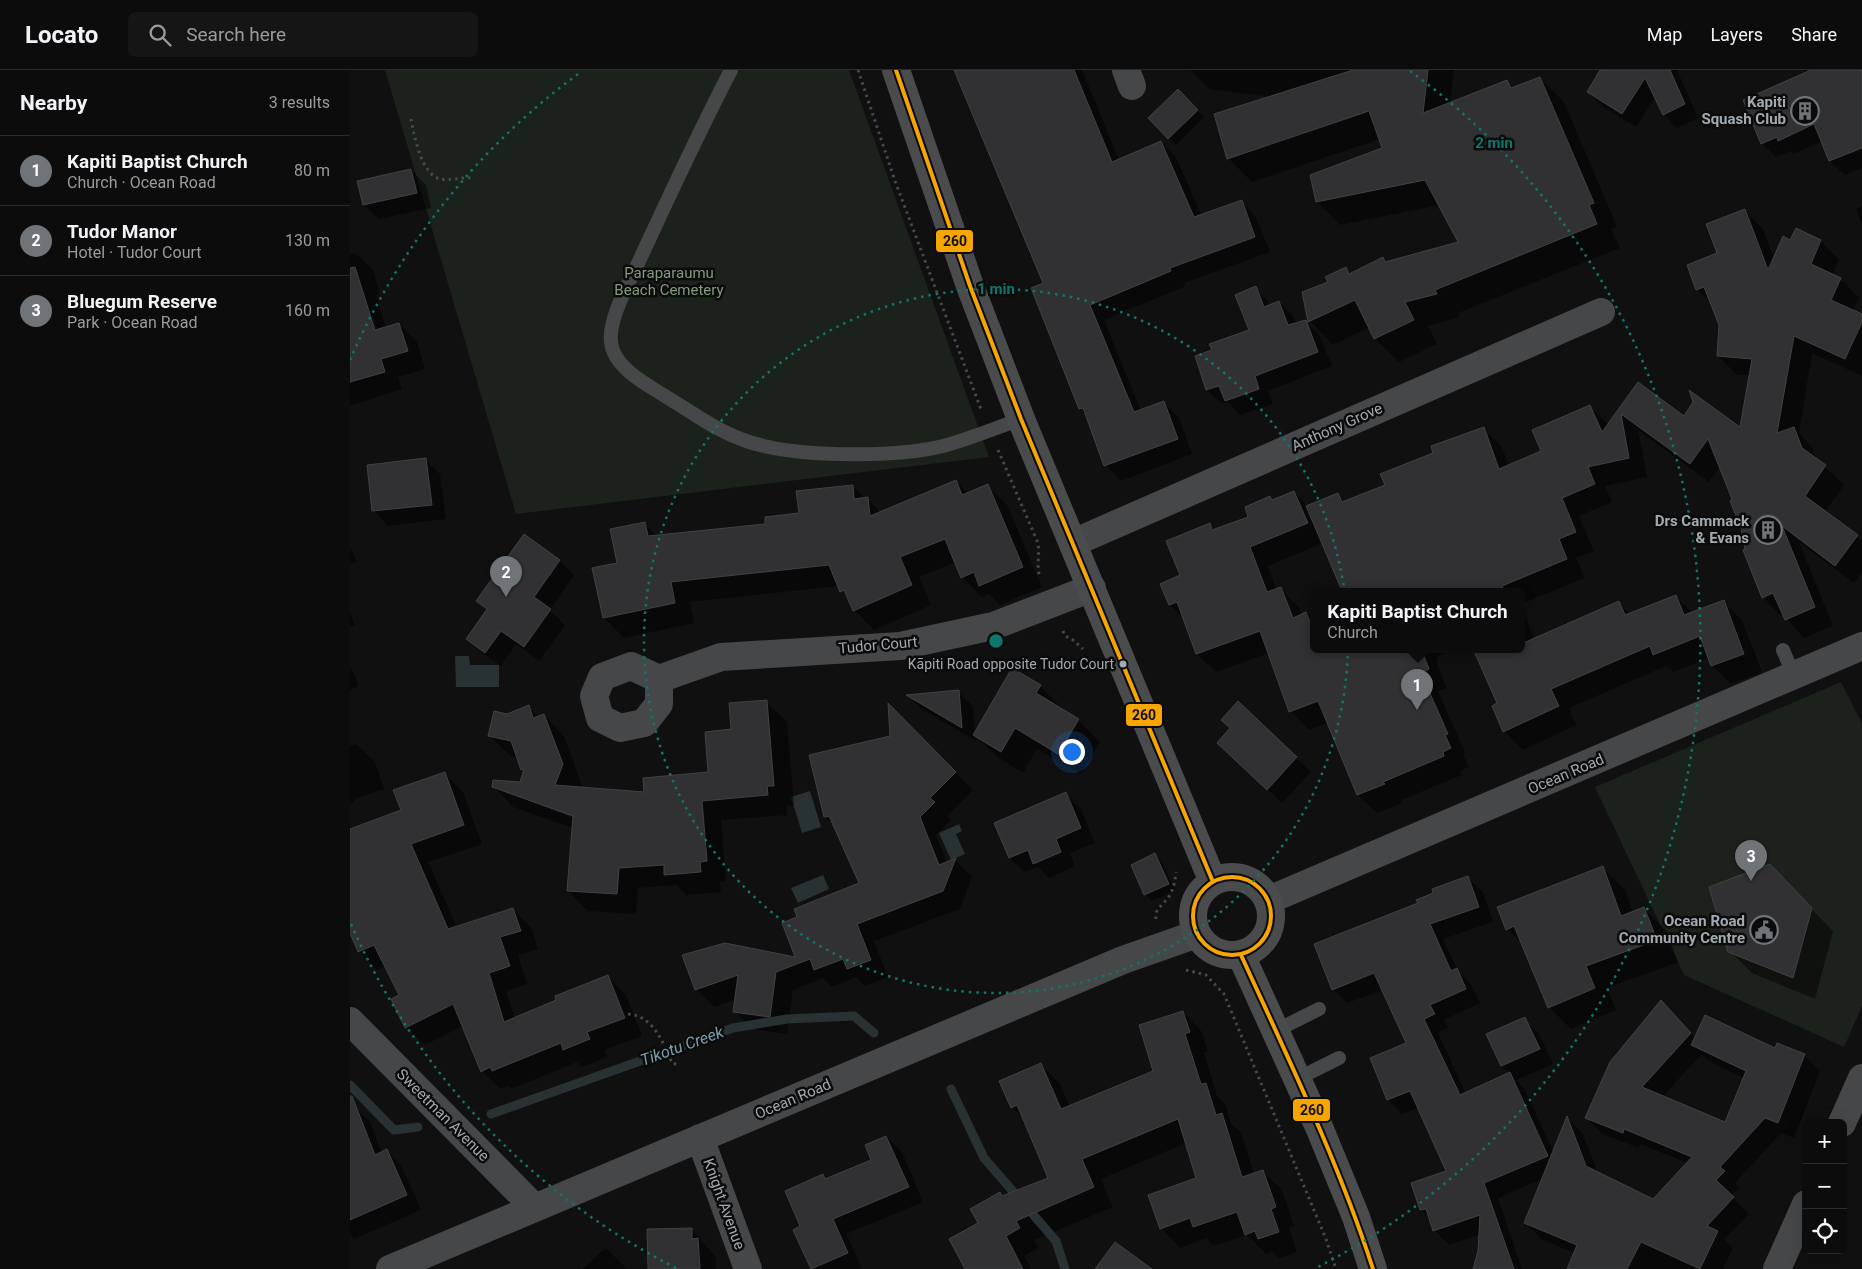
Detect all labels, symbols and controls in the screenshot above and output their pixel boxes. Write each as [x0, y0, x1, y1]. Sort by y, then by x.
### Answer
search box [128, 12, 478, 57]
text: Locato [25, 21, 98, 49]
icon: search [146, 21, 174, 49]
text: Search here [186, 23, 286, 46]
text: Map [1647, 24, 1682, 45]
text: Layers [1710, 24, 1763, 45]
text: Share [1791, 24, 1837, 45]
text: Nearby [20, 91, 87, 115]
text: 3 results [269, 93, 330, 112]
place label: Kapiti Squash Club [1701, 93, 1786, 128]
building icon: Kapiti Squash Club [1790, 96, 1820, 126]
text: 2 min [1475, 134, 1513, 152]
text: Kapiti Baptist Church [67, 150, 248, 173]
text: 1 [31, 161, 41, 180]
text: 80 m [294, 161, 330, 180]
text: Church · Ocean Road [67, 173, 216, 192]
text: Tudor Manor [67, 220, 177, 243]
line badge: 260 [935, 229, 974, 253]
text: 2 [31, 231, 41, 250]
text: 130 m [285, 231, 330, 250]
text: 260 [943, 233, 967, 249]
text: Hotel · Tudor Court [67, 243, 202, 262]
park label: Paraparaumu Beach Cemetery [614, 264, 724, 299]
text: 1 min [977, 280, 1015, 298]
text: Bluegum Reserve [67, 290, 217, 313]
text: 3 [31, 301, 41, 320]
text: 160 m [285, 301, 330, 320]
text: Park · Ocean Road [67, 313, 197, 332]
street label: Anthony Grove [1289, 399, 1385, 455]
place label: Drs Cammack & Evans [1655, 512, 1750, 547]
building icon: Drs Cammack & Evans [1753, 515, 1783, 545]
pin: 2 [490, 556, 522, 597]
popup [1310, 588, 1525, 653]
text: Kapiti Baptist Church [1327, 600, 1508, 623]
text: Church [1327, 623, 1378, 642]
centre of rings [987, 632, 1005, 650]
street label: Tudor Court [838, 633, 918, 657]
place label: Kāpiti Road opposite Tudor Court [908, 656, 1114, 672]
marker: Kāpiti Road opposite Tudor Court [1118, 659, 1128, 669]
pin: 1 [1401, 669, 1433, 710]
line badge: 260 [1125, 703, 1163, 727]
text: 260 [1132, 707, 1156, 723]
your location [1059, 739, 1085, 765]
street label: Ocean Road [1525, 750, 1607, 798]
pin: 3 [1735, 840, 1767, 881]
place label: Ocean Road Community Centre [1619, 912, 1745, 947]
public building icon: Ocean Road Community Centre [1749, 915, 1779, 945]
water label: Tikotu Creek [638, 1022, 727, 1070]
street label: Sweetman Avenue [393, 1065, 493, 1165]
street label: Ocean Road [752, 1075, 834, 1123]
line badge: 260 [1292, 1098, 1331, 1122]
text: 260 [1300, 1102, 1324, 1118]
map controls [1802, 1119, 1847, 1254]
button: + [1802, 1119, 1847, 1164]
street label: Knight Avenue [699, 1156, 749, 1252]
button: − [1802, 1164, 1847, 1209]
button: locate [1802, 1209, 1847, 1254]

